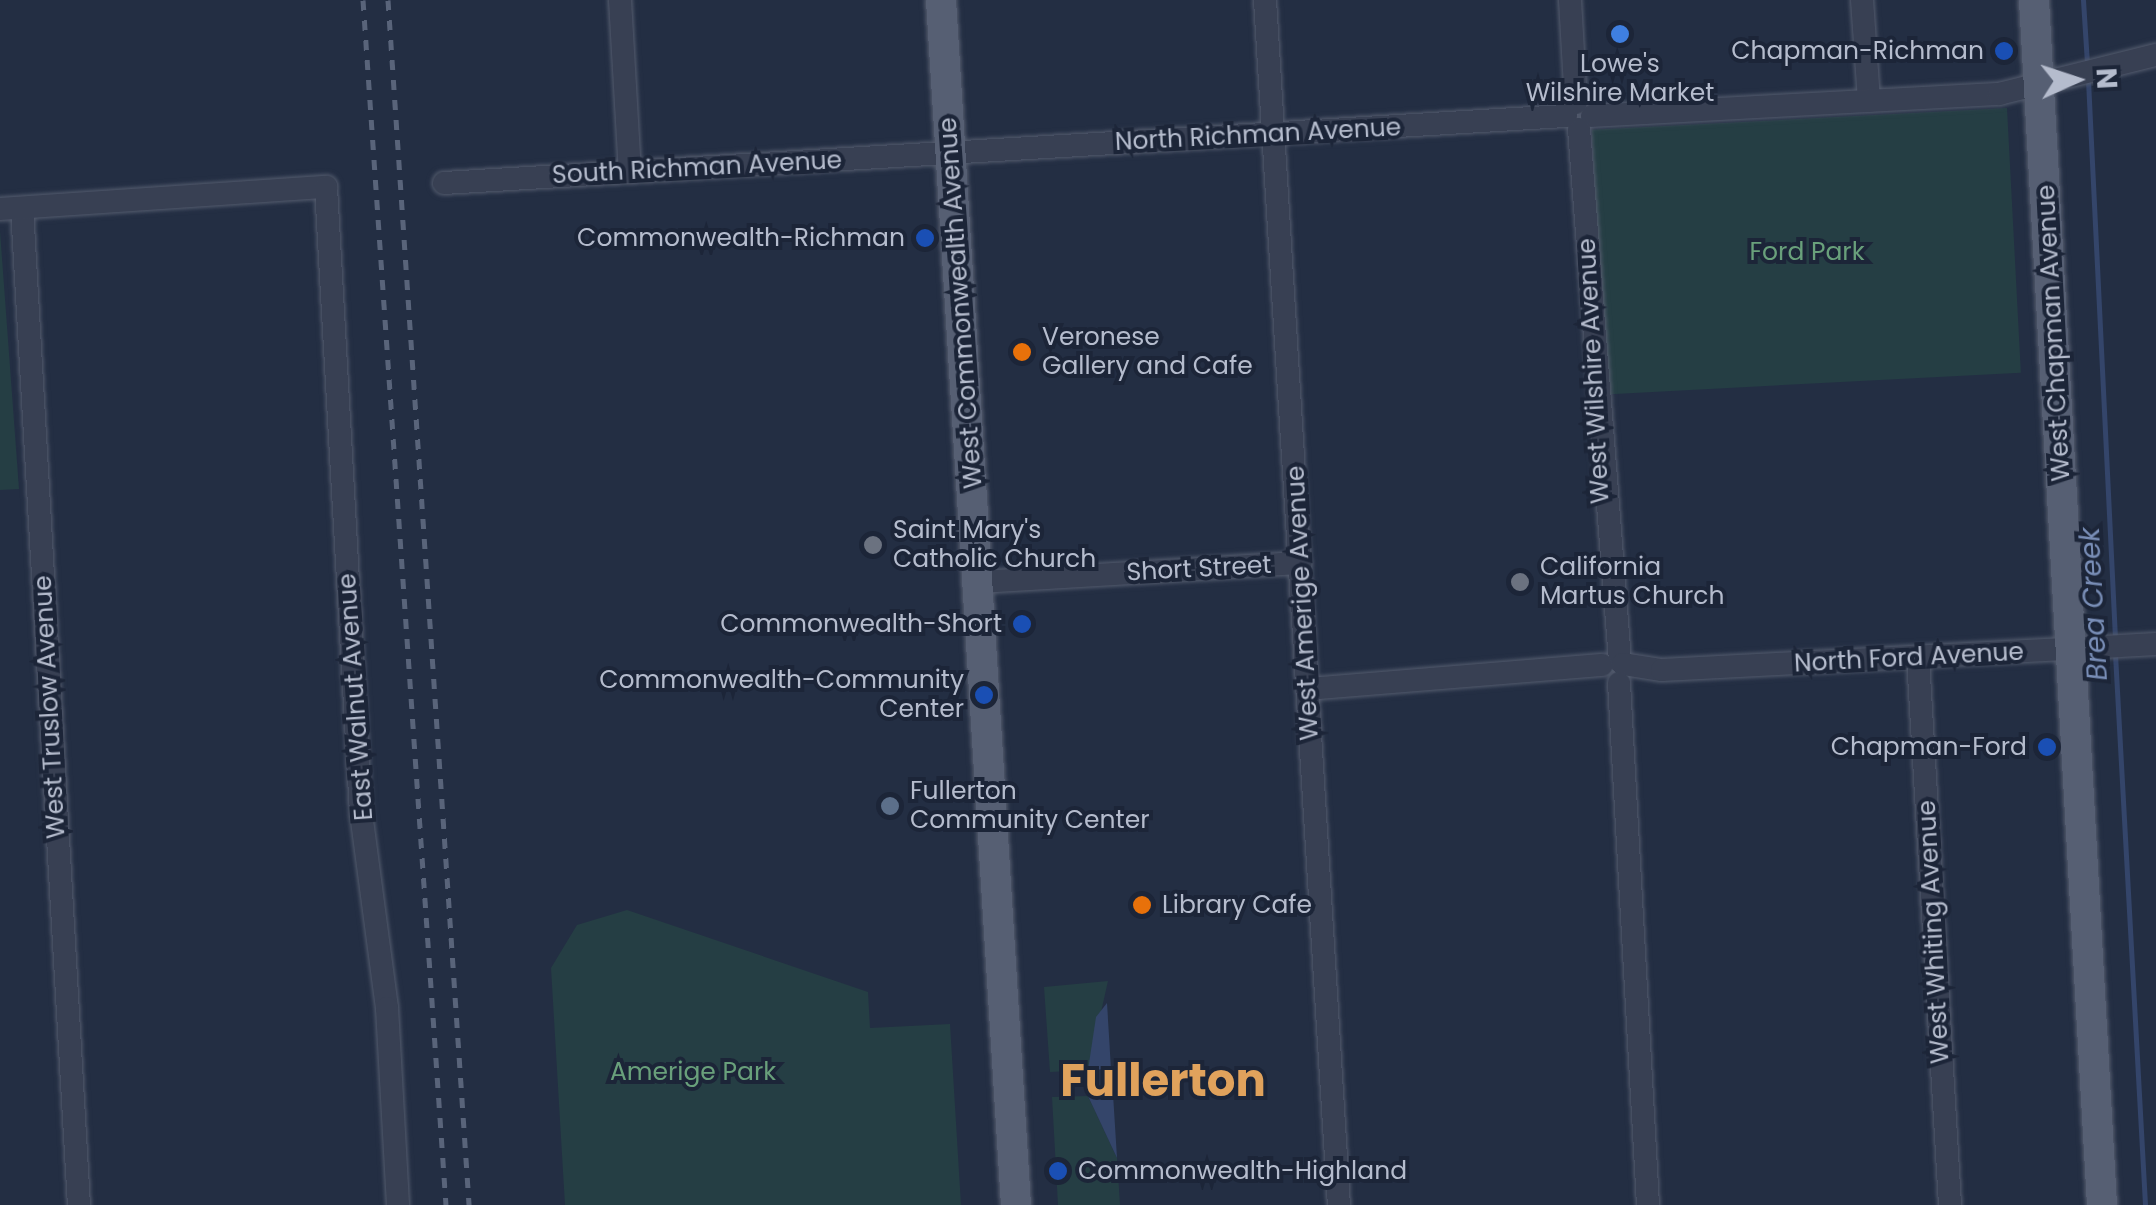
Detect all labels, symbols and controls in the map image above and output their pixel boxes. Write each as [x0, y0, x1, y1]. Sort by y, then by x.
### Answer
marker: Lowe's Wilshire Market [1609, 23, 1631, 45]
north arrow [2026, 30, 2126, 130]
place label: Chapman-Richman [1731, 36, 1984, 66]
marker: Chapman-Richman [1993, 40, 2015, 62]
place label: Lowe's Wilshire Market [1526, 50, 1714, 109]
text: N [2086, 67, 2126, 90]
street label: North Richman Avenue [1114, 113, 1402, 157]
street label: West Commonwealth Avenue [933, 116, 989, 490]
street label: South Richman Avenue [551, 145, 843, 191]
street label: West Chapman Avenue [2031, 184, 2077, 482]
place label: Commonwealth-Richman [577, 223, 905, 253]
marker: Commonwealth-Richman [914, 227, 936, 249]
street label: West Wilshire Avenue [1572, 237, 1616, 505]
park label: Ford Park [1749, 237, 1865, 267]
place label: Veronese Gallery and Cafe [1042, 323, 1253, 382]
marker: Veronese Gallery and Cafe [1011, 341, 1033, 363]
street label: West Amerige Avenue [1281, 465, 1325, 741]
place label: Saint Mary's Catholic Church [893, 516, 1096, 575]
water label: Brea Creek [2073, 527, 2115, 681]
marker: Saint Mary's Catholic Church [862, 534, 884, 556]
street label: Short Street [1126, 550, 1272, 588]
place label: California Martus Church [1540, 553, 1724, 612]
marker: California Martus Church [1509, 571, 1531, 593]
street label: East Walnut Avenue [332, 572, 380, 822]
street label: West Truslow Avenue [28, 574, 72, 840]
place label: Commonwealth-Short [720, 609, 1002, 639]
marker: Commonwealth-Short [1011, 613, 1033, 635]
street label: North Ford Avenue [1793, 637, 2025, 679]
place label: Commonwealth-Community Center [599, 666, 964, 725]
marker: Commonwealth-Community Center [973, 684, 995, 706]
place label: Chapman-Ford [1831, 732, 2027, 762]
marker: Chapman-Ford [2036, 736, 2058, 758]
place label: Fullerton Community Center [910, 777, 1150, 836]
marker: Fullerton Community Center [879, 795, 901, 817]
street label: West Whiting Avenue [1912, 799, 1956, 1065]
place label: Library Cafe [1162, 890, 1312, 920]
marker: Library Cafe [1131, 894, 1153, 916]
district label: Fullerton [1060, 1054, 1266, 1108]
park label: Amerige Park [610, 1057, 776, 1087]
place label: Commonwealth-Highland [1078, 1156, 1407, 1186]
marker: Commonwealth-Highland [1047, 1160, 1069, 1182]

